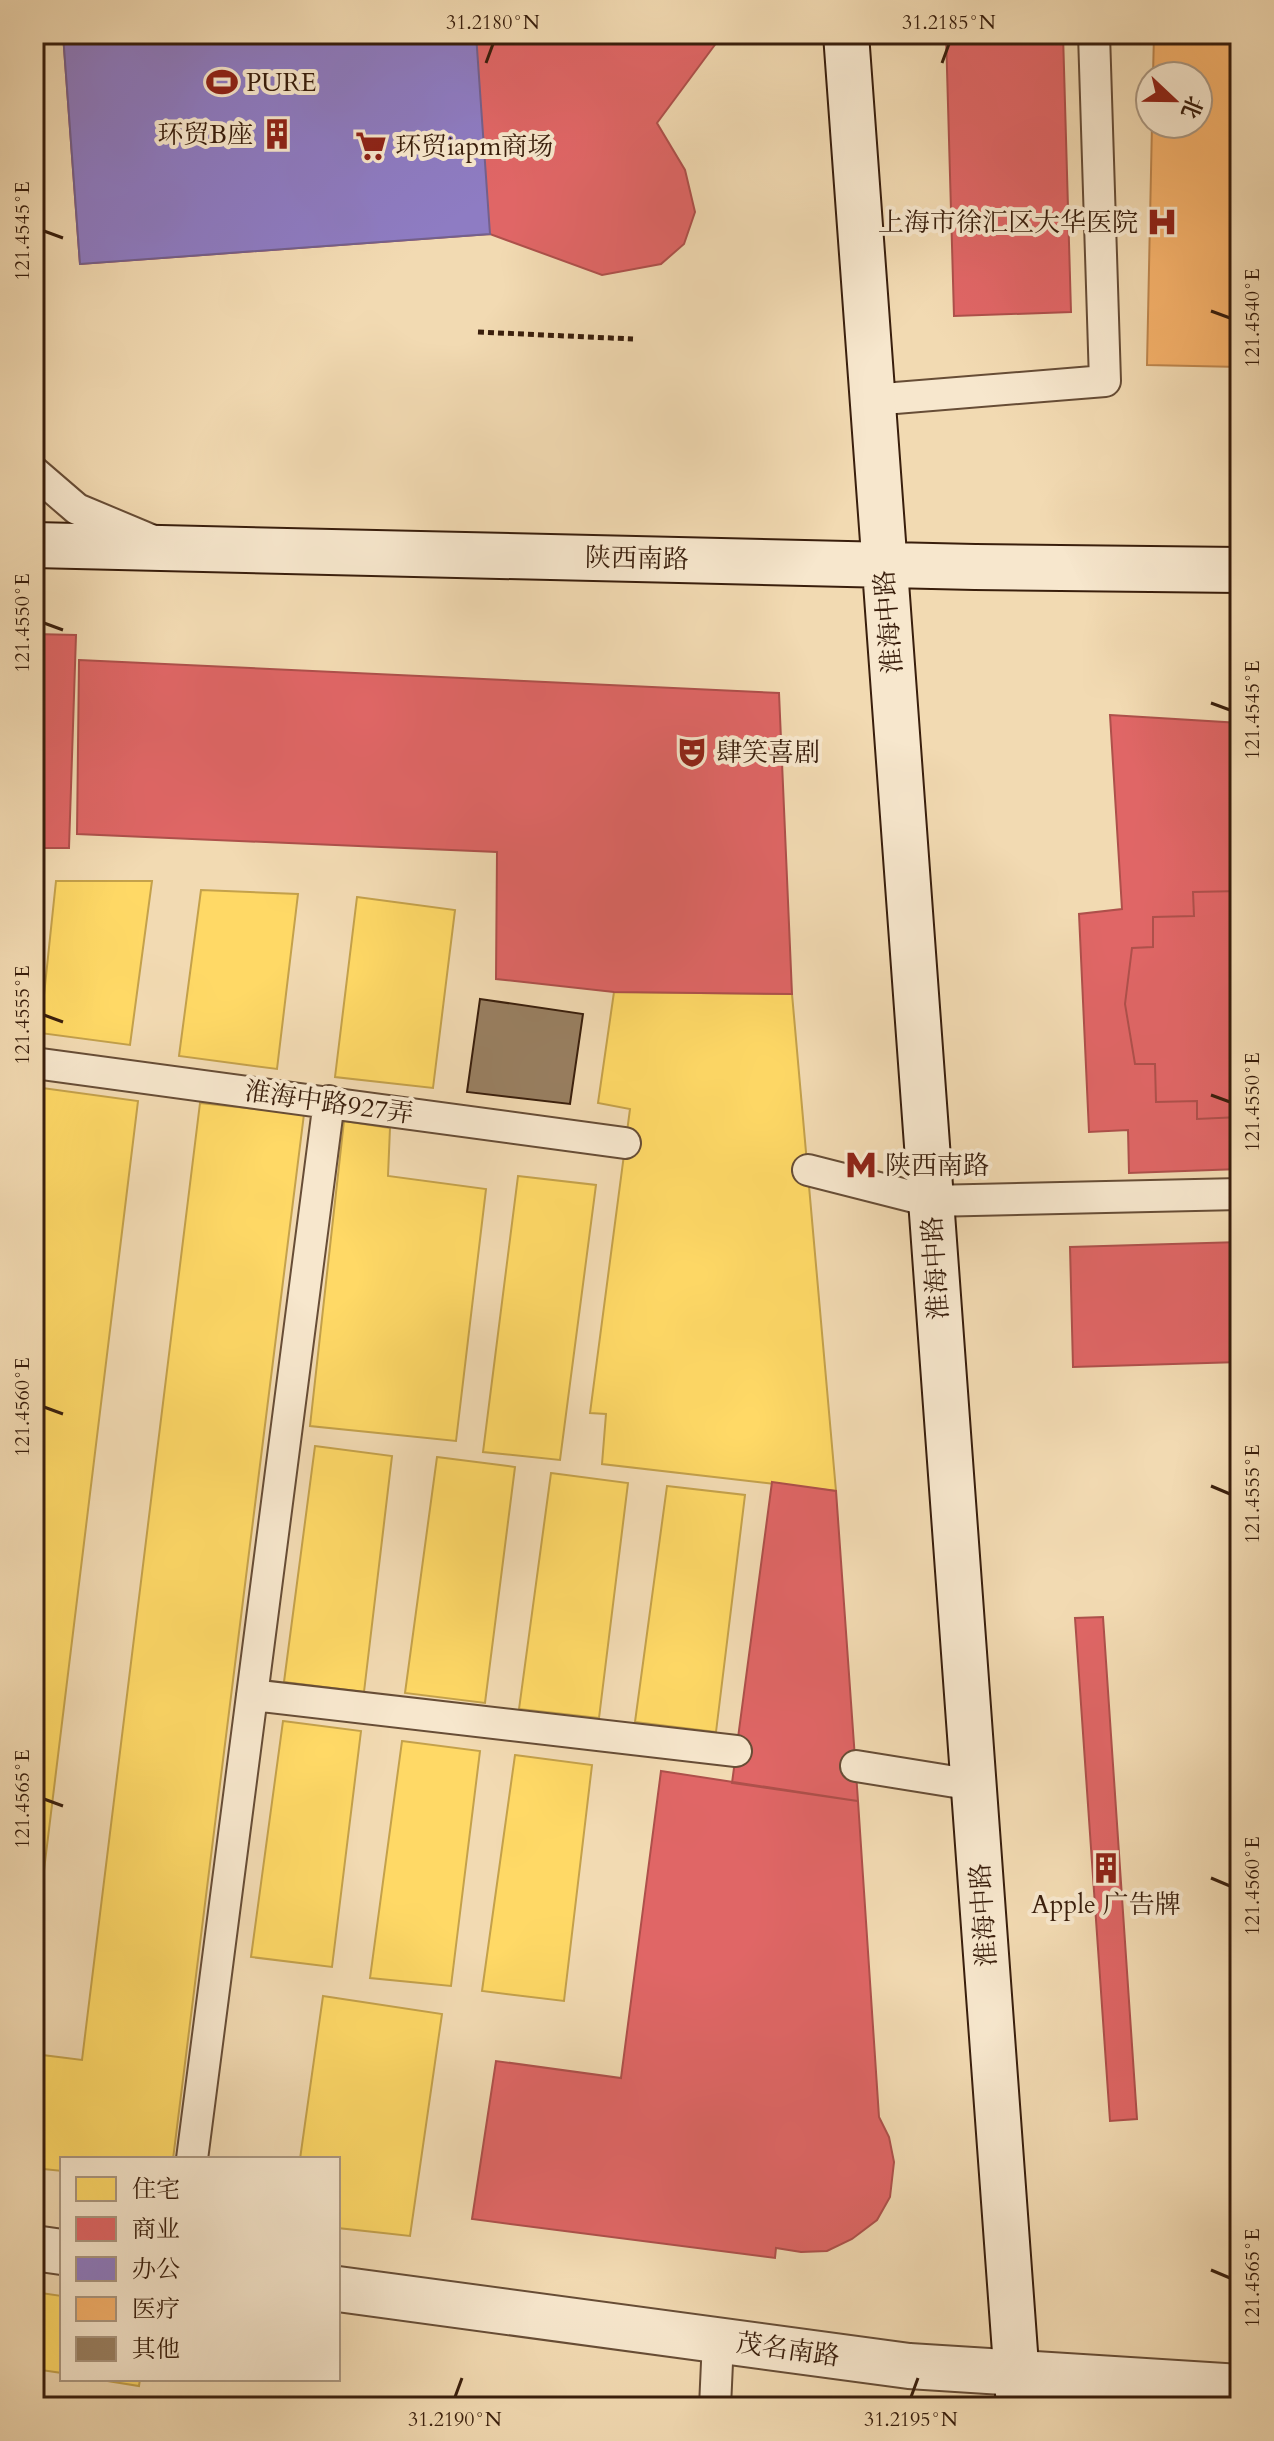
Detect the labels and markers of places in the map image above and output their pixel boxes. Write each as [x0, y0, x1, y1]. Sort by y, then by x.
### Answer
sports icon: PURE [205, 65, 239, 99]
place label: PURE [246, 65, 317, 100]
place label: 环贸B座 [157, 117, 253, 152]
building icon: 环贸B座 [260, 117, 294, 151]
supermarket icon: 环贸iapm商场 [354, 129, 388, 163]
place label: 环贸iapm商场 [395, 129, 553, 164]
place label: 上海市徐汇区大华医院 [878, 205, 1138, 240]
hospital icon: 上海市徐汇区大华医院 [1145, 205, 1179, 239]
theatre icon: 肆笑喜剧 [675, 735, 709, 769]
place label: 肆笑喜剧 [716, 735, 820, 770]
metro station icon: 陕西南路 [844, 1148, 878, 1182]
place label: 陕西南路 [885, 1148, 989, 1183]
building icon: Apple 广告牌 [1089, 1851, 1123, 1885]
place label: Apple 广告牌 [1031, 1887, 1181, 1922]

